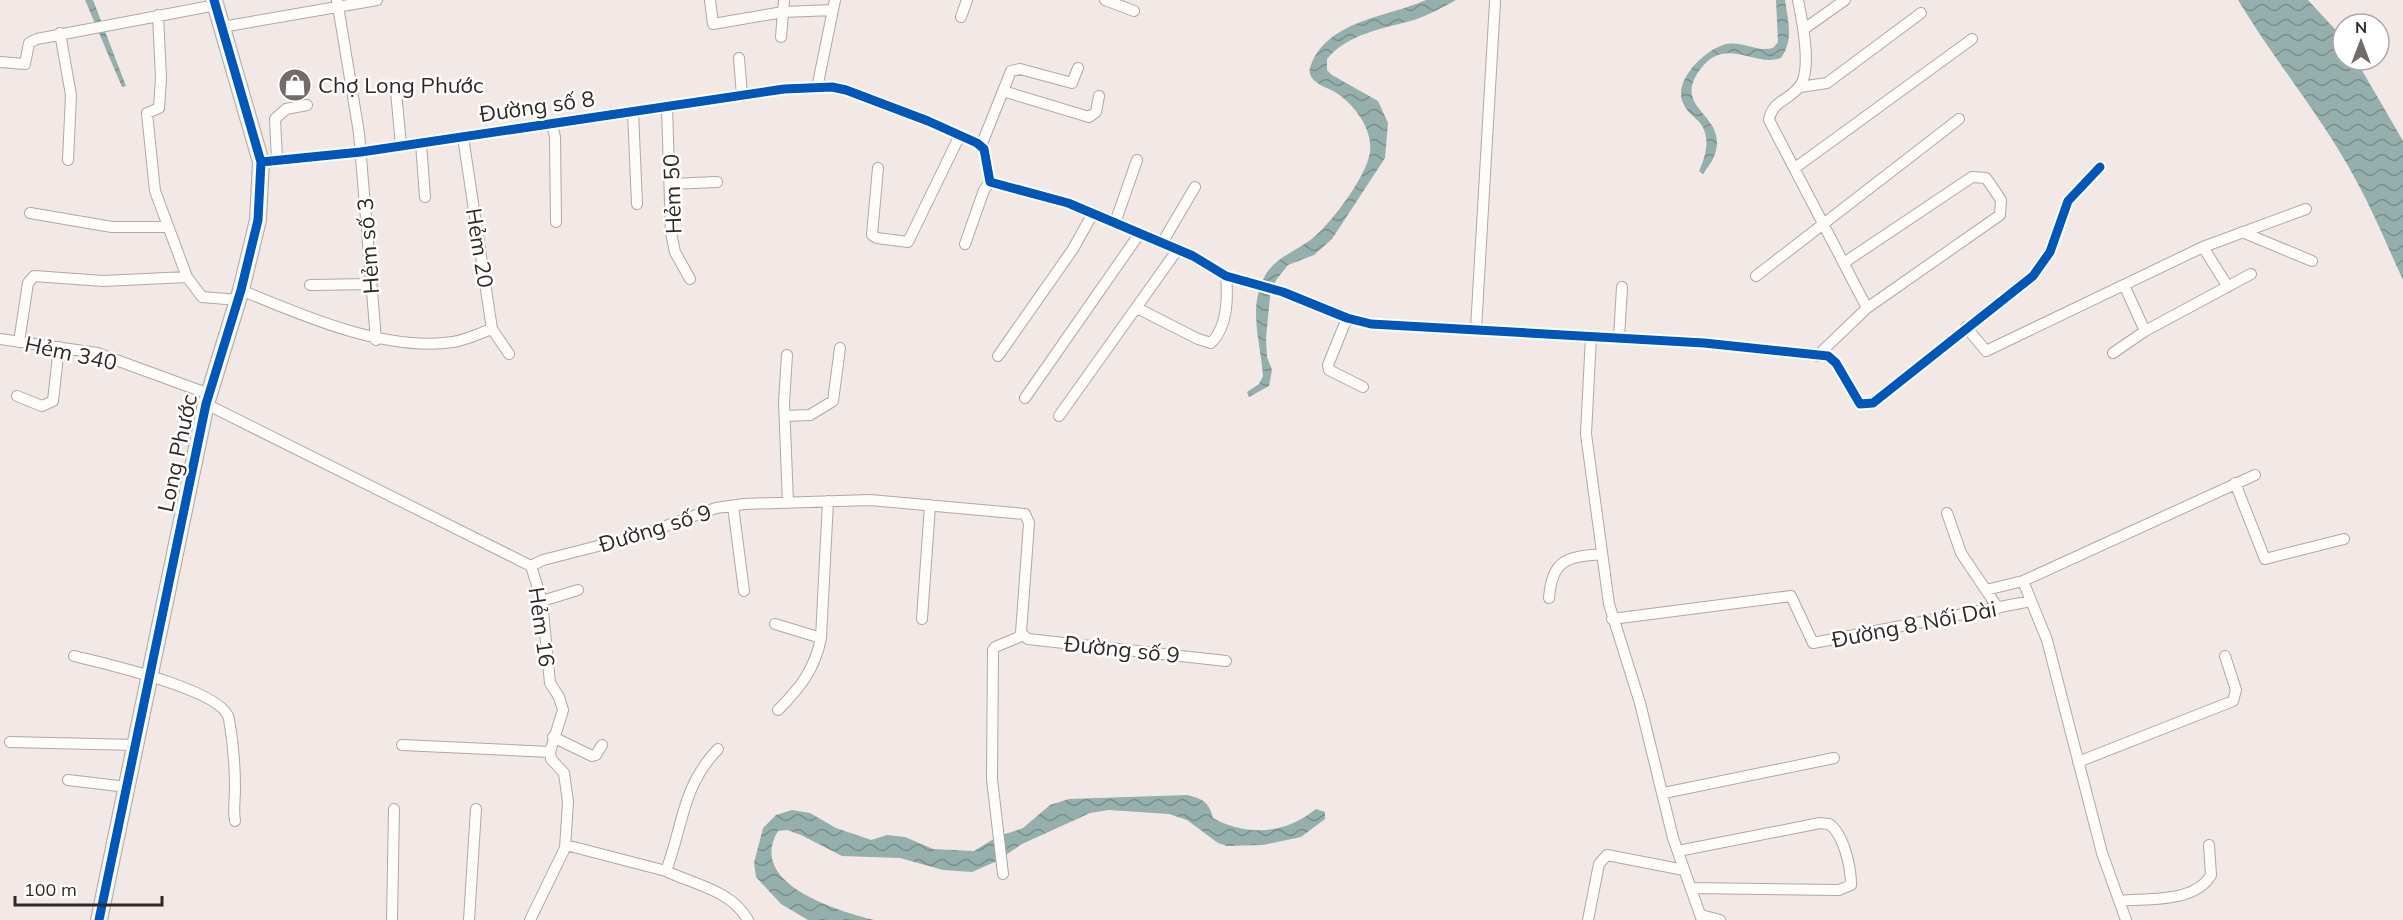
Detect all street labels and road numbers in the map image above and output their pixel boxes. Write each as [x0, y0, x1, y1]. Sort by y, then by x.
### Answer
street label: Đường số 8 [478, 84, 596, 128]
street label: Hẻm 50 [657, 153, 687, 235]
street label: Hẻm số 3 [351, 197, 385, 295]
street label: Hẻm 20 [460, 206, 500, 290]
street label: Hẻm 340 [22, 330, 120, 376]
street label: Long Phước [151, 391, 203, 514]
street label: Đường số 9 [595, 498, 715, 558]
street label: Hẻm 16 [523, 585, 561, 669]
street label: Đường 8 Nối Dài [1829, 594, 1999, 654]
street label: Đường số 9 [1063, 629, 1181, 669]

